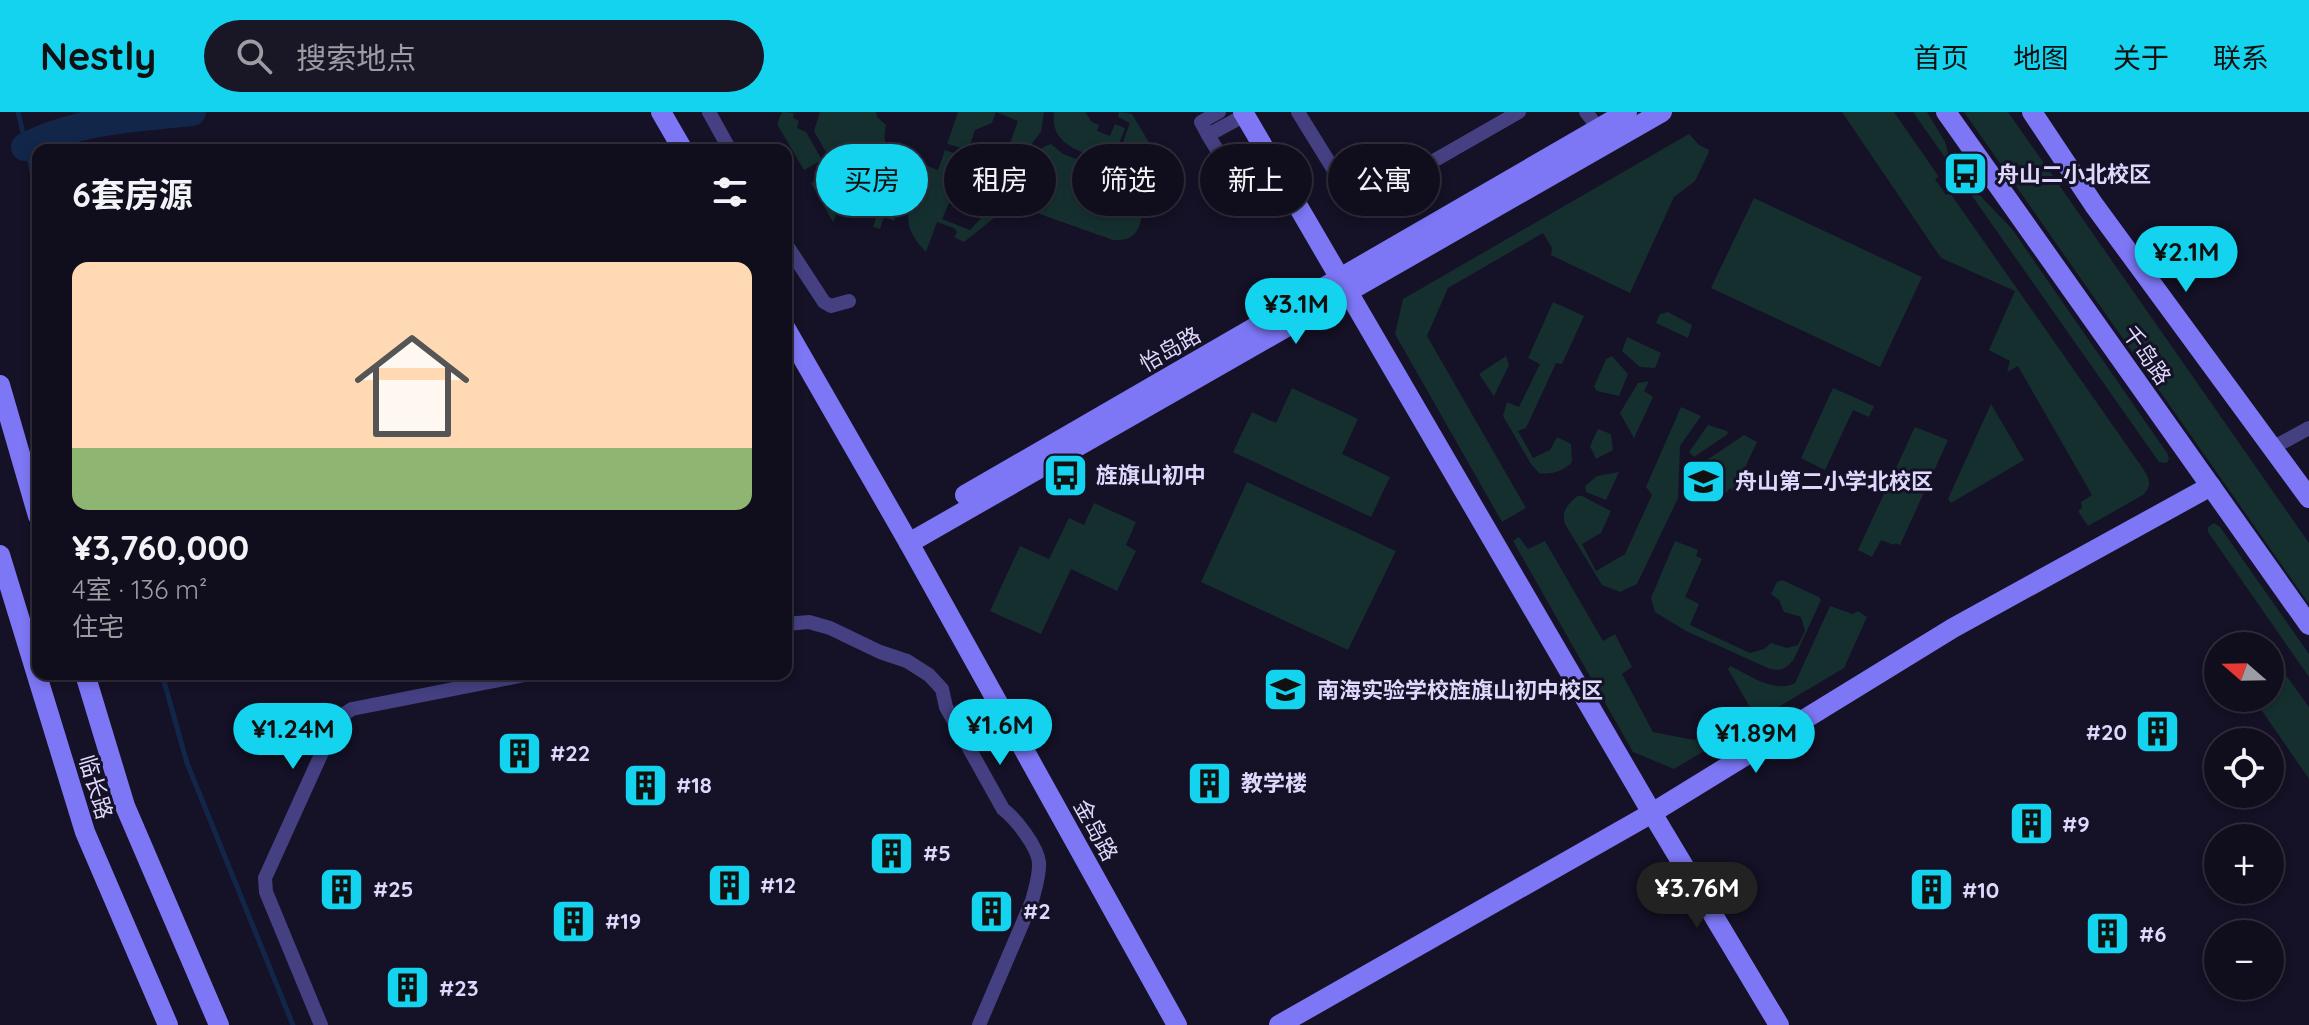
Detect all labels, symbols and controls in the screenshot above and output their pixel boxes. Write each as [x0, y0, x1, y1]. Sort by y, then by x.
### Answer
search box [204, 20, 764, 92]
text: Nestly [40, 32, 156, 80]
icon: search [232, 34, 276, 78]
text: 搜索地点 [296, 39, 416, 77]
text: 首页 [1913, 40, 1969, 75]
text: 地图 [2013, 40, 2069, 75]
text: 关于 [2113, 40, 2169, 75]
text: 联系 [2213, 40, 2269, 75]
chip: 买房 [816, 144, 928, 216]
chip: 租房 [944, 144, 1056, 216]
chip: 筛选 [1072, 144, 1184, 216]
chip: 新上 [1200, 144, 1312, 216]
chip: 公寓 [1328, 144, 1440, 216]
bus stop icon: 舟山二小北校区 [1942, 150, 1990, 198]
place label: 舟山二小北校区 [1997, 160, 2151, 188]
icon: filters [708, 170, 752, 214]
text: 6套房源 [72, 173, 193, 216]
pin: ¥2.1M [2130, 226, 2242, 294]
text: ¥2.1M [2153, 235, 2219, 268]
pin: ¥3.1M [1240, 278, 1352, 346]
text: ¥3.1M [1263, 287, 1329, 320]
icon: home [340, 314, 484, 458]
street label: 怡岛路 [1134, 320, 1206, 378]
street label: 千岛路 [2117, 320, 2177, 390]
bus stop icon: 旌旗山初中 [1041, 451, 1089, 499]
school or university icon: 舟山第二小学北校区 [1680, 457, 1728, 505]
place label: 旌旗山初中 [1096, 461, 1206, 489]
place label: 舟山第二小学北校区 [1735, 467, 1933, 495]
text: ¥3,760,000 [72, 526, 249, 569]
text: 4室 · 136 m² [72, 573, 207, 606]
text: 住宅 [72, 610, 124, 643]
north arrow [2204, 632, 2284, 712]
map controls [2204, 632, 2284, 1000]
school or university icon: 南海实验学校旌旗山初中校区 [1262, 666, 1310, 714]
place label: 南海实验学校旌旗山初中校区 [1317, 676, 1603, 704]
pin: ¥1.6M [944, 699, 1056, 767]
pin: ¥1.24M [228, 703, 358, 771]
pin: ¥1.89M [1691, 707, 1821, 775]
text: ¥1.6M [966, 708, 1034, 741]
building icon: #20 [2134, 708, 2182, 756]
text: ¥1.24M [251, 712, 335, 745]
text: ¥1.89M [1715, 716, 1797, 749]
place label: #20 [2086, 718, 2127, 746]
button: locate [2204, 728, 2284, 808]
building icon: #22 [495, 729, 543, 777]
place label: #22 [550, 739, 590, 767]
street label: 临长路 [73, 751, 119, 823]
building icon: 教学楼 [1186, 759, 1234, 807]
building icon: #18 [621, 761, 669, 809]
place label: 教学楼 [1241, 769, 1307, 797]
place label: #18 [676, 771, 712, 799]
street label: 金岛路 [1068, 794, 1124, 866]
building icon: #9 [2007, 800, 2055, 848]
place label: #9 [2062, 810, 2090, 838]
button: + [2204, 824, 2284, 904]
building icon: #5 [868, 829, 916, 877]
place label: #5 [923, 839, 951, 867]
building icon: #12 [705, 861, 753, 909]
pin: ¥3.76M [1632, 862, 1762, 930]
building icon: #25 [318, 865, 366, 913]
building icon: #10 [1907, 866, 1955, 914]
place label: #12 [760, 871, 796, 899]
text: ¥3.76M [1654, 871, 1740, 904]
place label: #25 [373, 875, 413, 903]
place label: #10 [1962, 876, 1999, 904]
building icon: #2 [968, 887, 1016, 935]
building icon: #19 [550, 897, 598, 945]
place label: #2 [1023, 897, 1051, 925]
place label: #19 [605, 907, 641, 935]
building icon: #6 [2084, 910, 2132, 958]
place label: #6 [2139, 920, 2166, 948]
button: − [2204, 920, 2284, 1000]
building icon: #23 [384, 964, 432, 1012]
place label: #23 [439, 974, 479, 1002]

